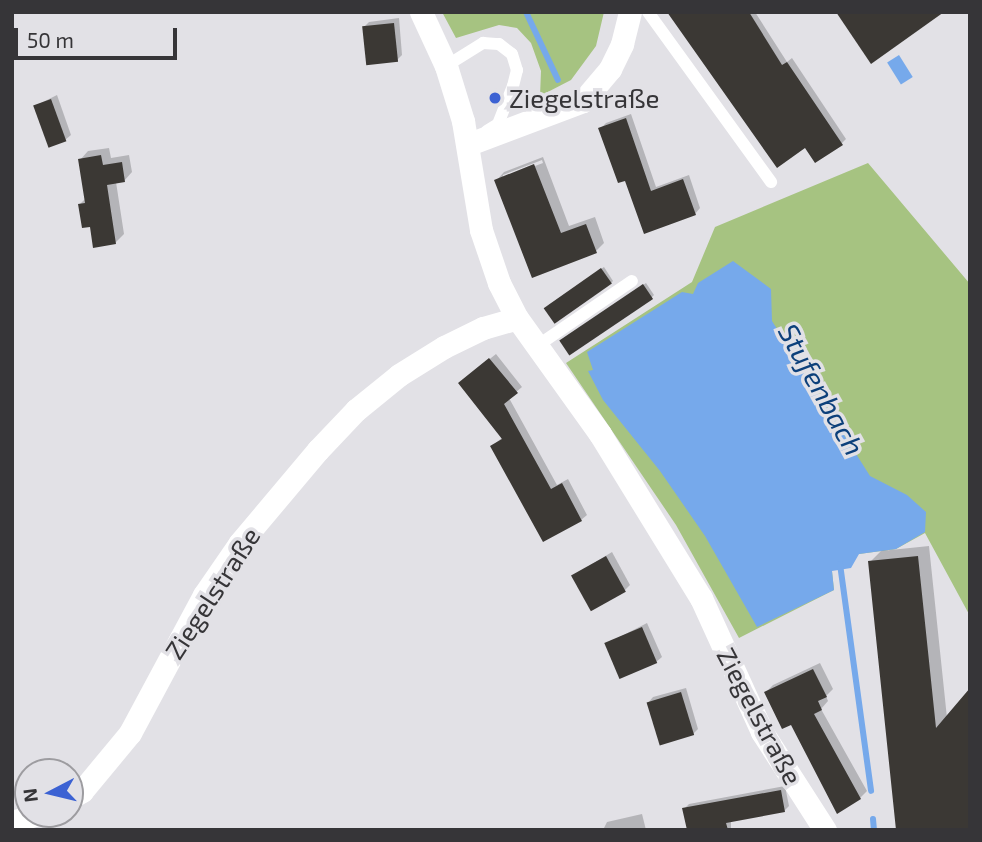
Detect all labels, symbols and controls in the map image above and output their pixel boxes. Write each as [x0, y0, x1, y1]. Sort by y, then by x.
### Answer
scale bar [18, 14, 180, 58]
text: 50 m [27, 27, 74, 52]
place label: Ziegelstraße [509, 82, 660, 114]
marker: Ziegelstraße [487, 90, 503, 106]
water label: Stufenbach [772, 317, 872, 461]
street label: Ziegelstraße [158, 521, 266, 665]
street label: Ziegelstraße [711, 642, 809, 790]
north arrow [14, 758, 84, 828]
text: N [17, 787, 42, 804]

